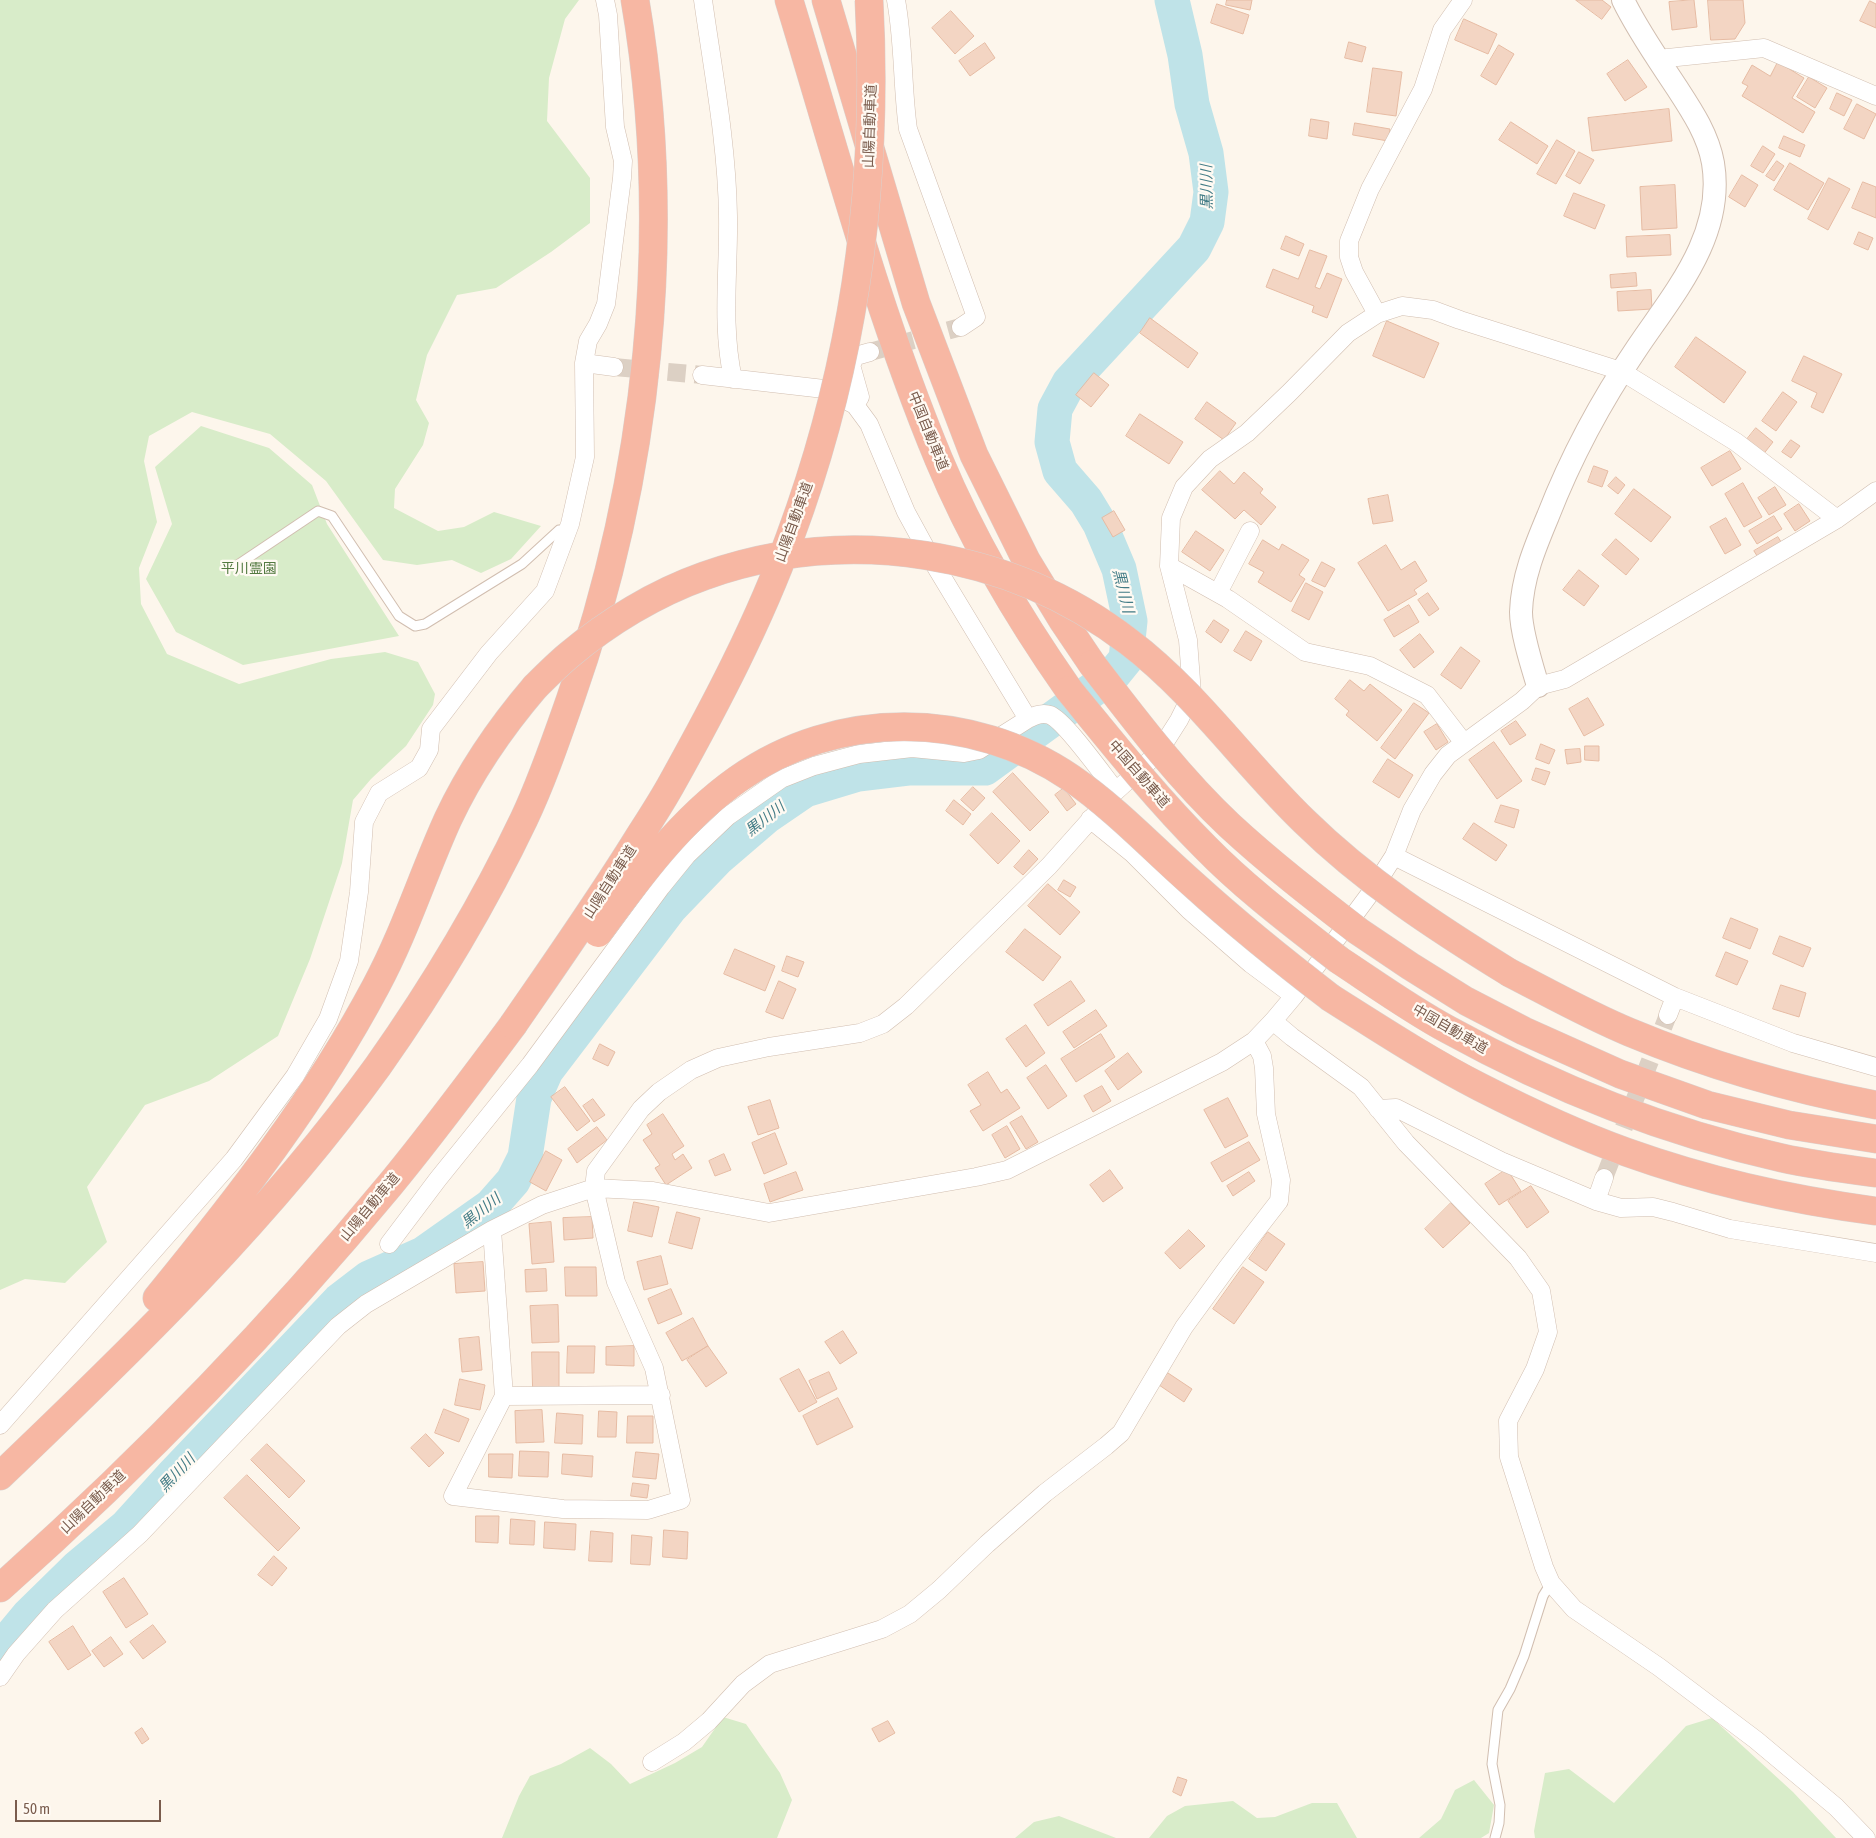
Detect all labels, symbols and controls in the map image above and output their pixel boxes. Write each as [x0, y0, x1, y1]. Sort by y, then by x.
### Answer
street label: 山陽自動車道 [860, 84, 880, 168]
water label: 黒川川 [1198, 164, 1216, 210]
street label: 中国自動車道 [904, 389, 952, 473]
street label: 山陽自動車道 [772, 480, 816, 564]
park label: 平川霊園 [221, 561, 277, 577]
water label: 黒川川 [1109, 567, 1137, 615]
street label: 中国自動車道 [1105, 737, 1173, 811]
water label: 黒川川 [742, 798, 788, 840]
street label: 山陽自動車道 [580, 842, 640, 922]
street label: 中国自動車道 [1409, 1001, 1491, 1057]
street label: 山陽自動車道 [337, 1169, 403, 1245]
water label: 黒川川 [458, 1190, 504, 1232]
water label: 黒川川 [155, 1450, 199, 1496]
street label: 山陽自動車道 [57, 1467, 129, 1537]
scale bar [18, 1790, 164, 1822]
text: 50 m [23, 1800, 50, 1817]

